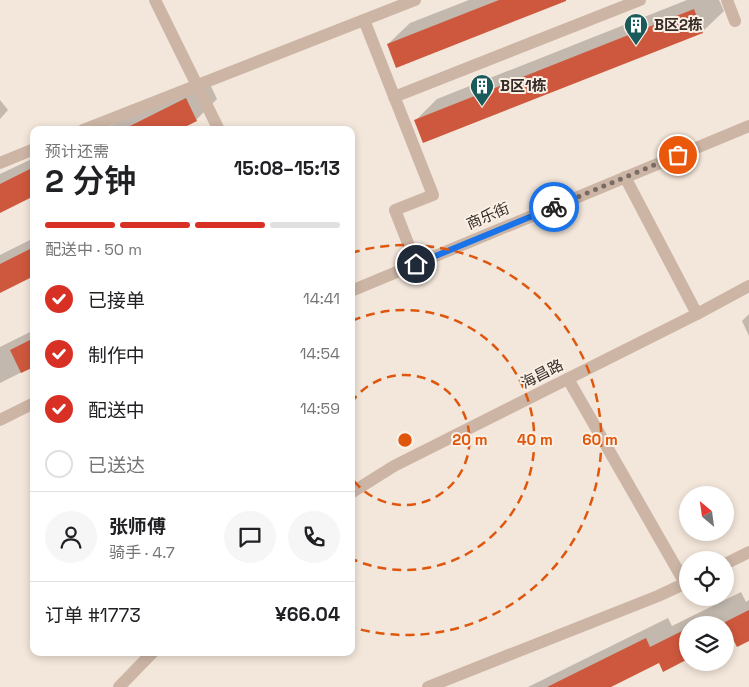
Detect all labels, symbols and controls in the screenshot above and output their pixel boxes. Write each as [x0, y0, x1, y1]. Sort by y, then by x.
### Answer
building icon: B区2栋 [623, 12, 649, 46]
place label: B区2栋 [654, 15, 703, 34]
building icon: B区1栋 [469, 73, 495, 107]
place label: B区1栋 [500, 76, 547, 95]
pin [657, 134, 699, 176]
text: 预计还需 [45, 141, 109, 162]
icon: bag [664, 141, 692, 169]
text: 15:08–15:13 [234, 156, 340, 181]
text: 2 分钟 [45, 161, 136, 201]
courier [529, 182, 579, 232]
icon: bike [540, 193, 568, 221]
street label: 商乐街 [463, 198, 512, 233]
text: 配送中 · 50 m [45, 239, 142, 260]
pin [395, 243, 437, 285]
icon: home [402, 250, 430, 278]
icon: check [45, 285, 73, 313]
text: 已接单 [88, 288, 145, 313]
text: 14:41 [303, 288, 340, 309]
icon: check [45, 340, 73, 368]
text: 制作中 [88, 343, 145, 368]
text: 14:54 [300, 343, 340, 364]
street label: 海昌路 [517, 355, 566, 392]
icon: check [45, 395, 73, 423]
text: 配送中 [88, 398, 145, 423]
text: 14:59 [300, 398, 340, 419]
text: 20 m [452, 430, 488, 449]
text: 40 m [517, 430, 553, 449]
text: 60 m [582, 430, 618, 449]
centre of rings [396, 431, 414, 449]
text: 已送达 [88, 453, 145, 478]
north arrow [679, 486, 734, 541]
map controls [679, 486, 734, 671]
button: person [45, 511, 97, 563]
button: chat [224, 511, 276, 563]
button: phone [288, 511, 340, 563]
text: 张师傅 [109, 514, 166, 539]
text: 骑手 · 4.7 [109, 542, 175, 563]
button: locate [679, 551, 734, 606]
text: ¥66.04 [275, 602, 340, 627]
text: 订单 #1773 [45, 603, 141, 628]
button: layers [679, 616, 734, 671]

